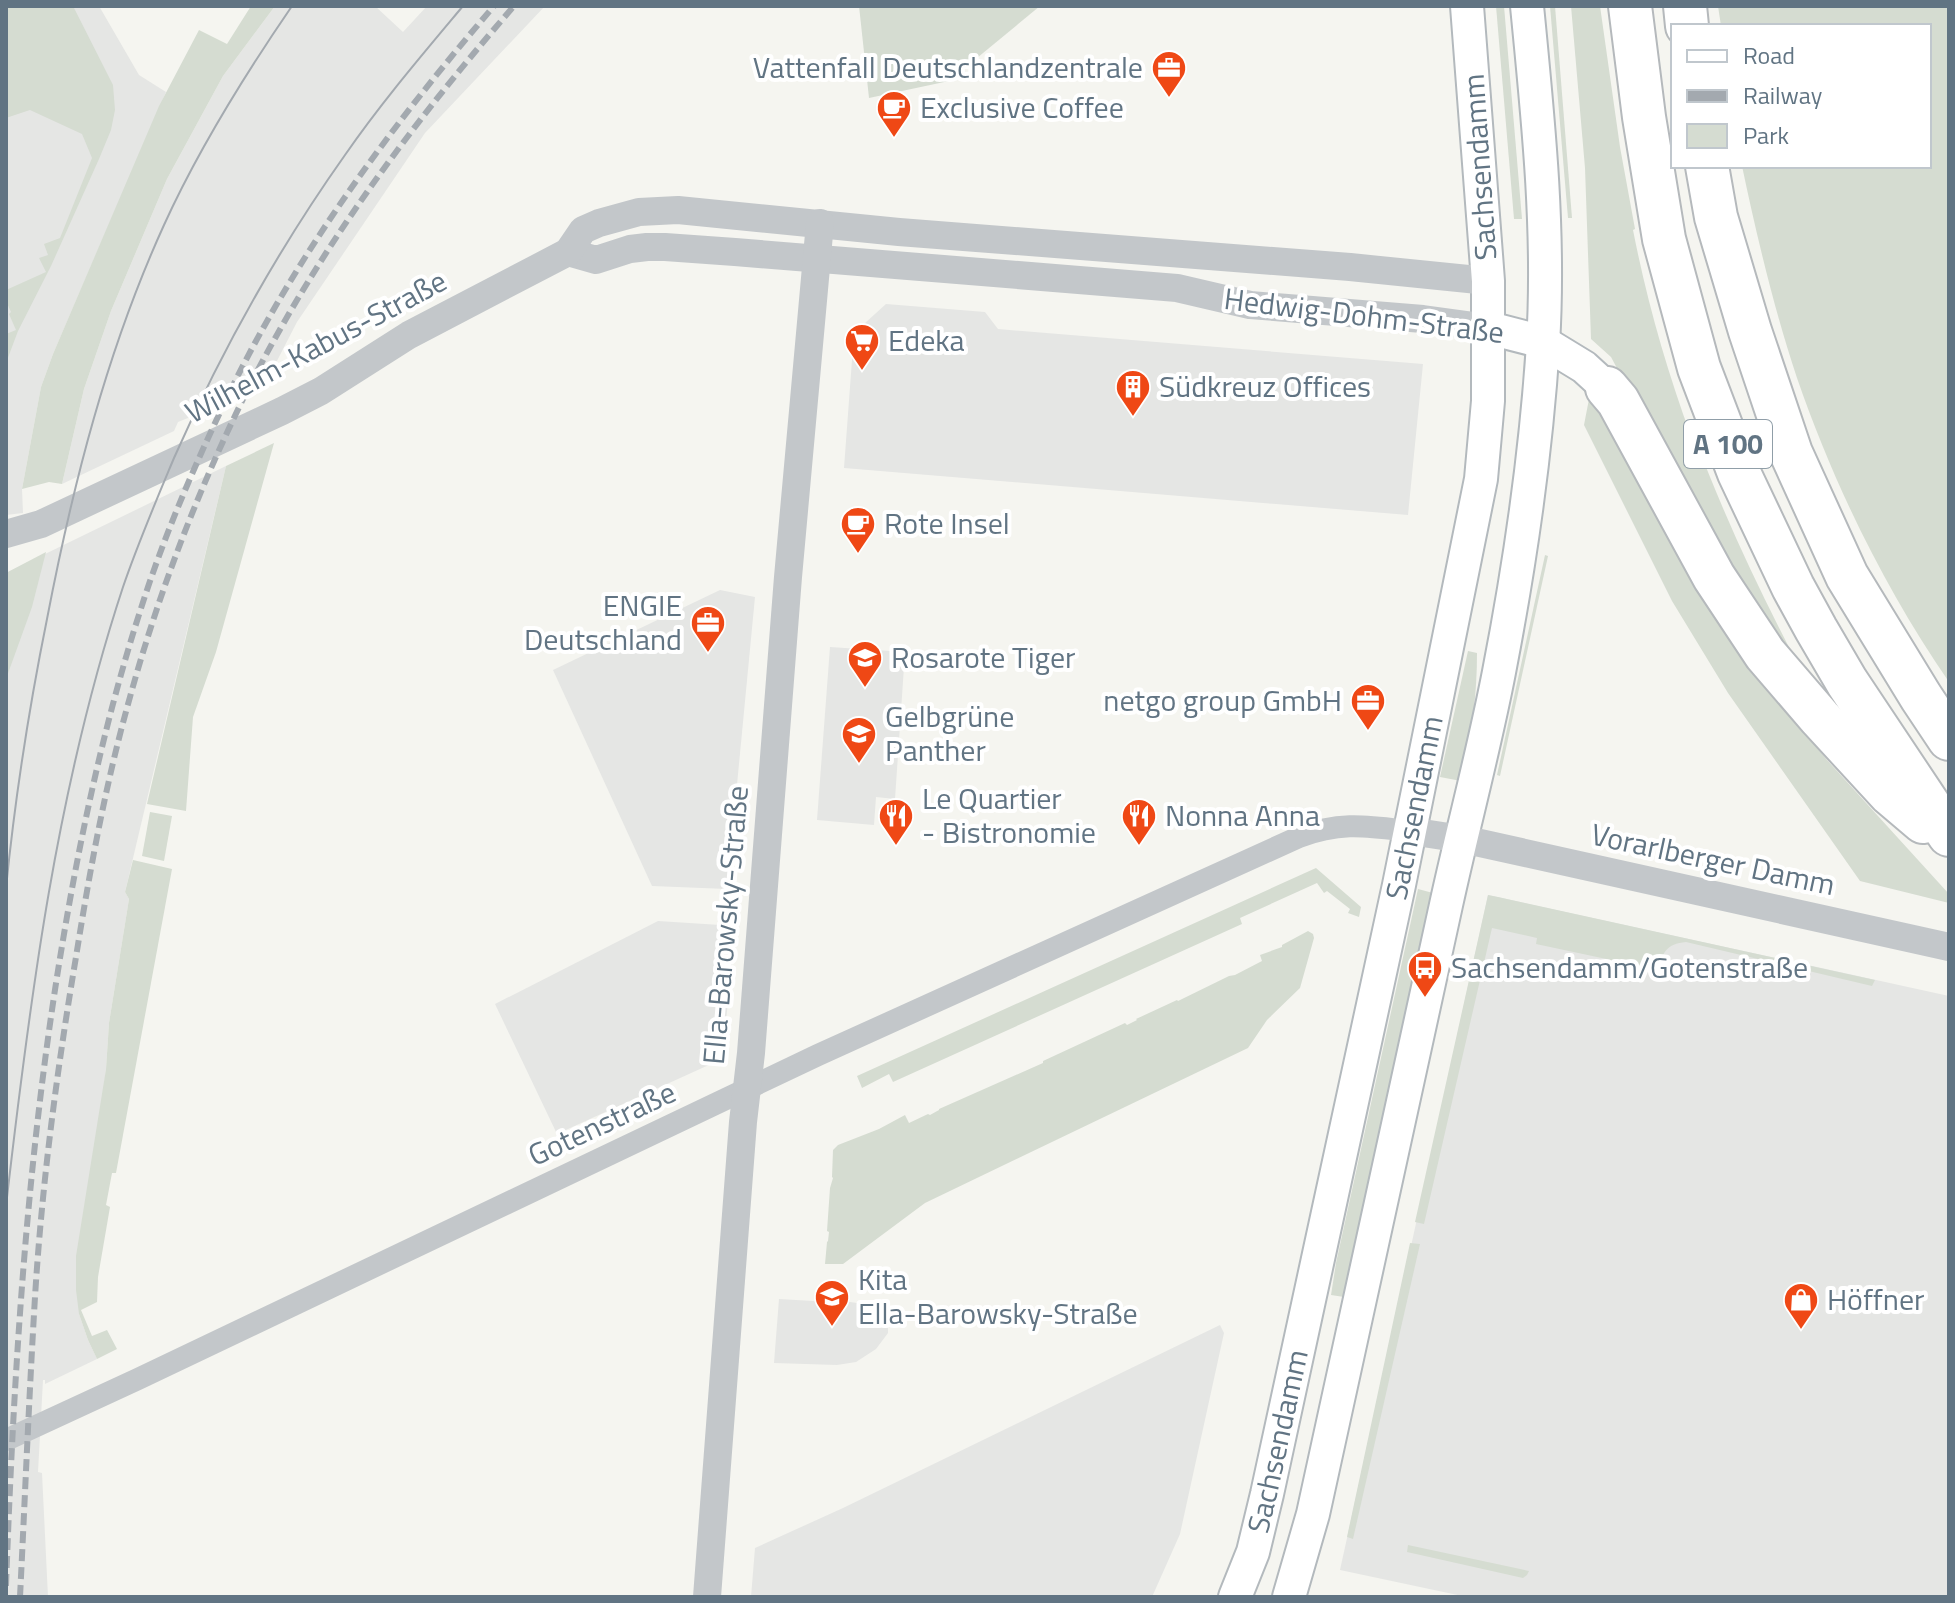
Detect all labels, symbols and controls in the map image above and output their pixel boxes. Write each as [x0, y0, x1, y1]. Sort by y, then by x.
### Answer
legend [1671, 24, 1931, 168]
text: Road [1743, 37, 1795, 73]
place label: Vattenfall Deutschlandzentrale [753, 44, 1143, 90]
office icon: Vattenfall Deutschlandzentrale [1150, 49, 1188, 99]
street label: Sachsendamm [1450, 72, 1508, 262]
text: Railway [1743, 77, 1823, 113]
place label: Exclusive Coffee [920, 84, 1124, 130]
cafe icon: Exclusive Coffee [875, 89, 913, 139]
text: Park [1743, 117, 1789, 153]
street label: Wilhelm-Kabus-Straße [176, 258, 455, 435]
street label: Hedwig-Dohm-Straße [1221, 275, 1507, 355]
place label: Edeka [888, 317, 965, 363]
supermarket icon: Edeka [843, 322, 881, 372]
place label: Südkreuz Offices [1159, 363, 1371, 409]
building icon: Südkreuz Offices [1114, 368, 1152, 418]
road number: A 100 [1684, 420, 1772, 468]
place label: Rote Insel [884, 500, 1010, 546]
cafe icon: Rote Insel [839, 505, 877, 555]
place label: ENGIE Deutschland [524, 582, 682, 662]
office icon: ENGIE Deutschland [689, 604, 727, 654]
place label: Rosarote Tiger [891, 634, 1075, 680]
school or university icon: Rosarote Tiger [846, 639, 884, 689]
place label: netgo group GmbH [1103, 677, 1342, 723]
office icon: netgo group GmbH [1349, 682, 1387, 732]
place label: Gelbgrüne Panther [885, 693, 1014, 773]
street label: Sachsendamm [1372, 712, 1455, 904]
school or university icon: Gelbgrüne Panther [840, 715, 878, 765]
place label: Le Quartier - Bistronomie [922, 775, 1096, 855]
street label: Ella-Barowsky-Straße [690, 784, 760, 1066]
place label: Nonna Anna [1165, 792, 1320, 838]
restaurant icon: Le Quartier - Bistronomie [877, 797, 915, 847]
restaurant icon: Nonna Anna [1120, 797, 1158, 847]
street label: Vorarlberger Damm [1587, 811, 1839, 907]
place label: Sachsendamm/Gotenstraße [1451, 944, 1808, 990]
bus stop icon: Sachsendamm/Gotenstraße [1406, 949, 1444, 999]
street label: Gotenstraße [520, 1069, 683, 1177]
place label: Kita Ella-Barowsky-Straße [858, 1256, 1138, 1336]
place label: Höffner [1827, 1276, 1924, 1322]
school or university icon: Kita Ella-Barowsky-Straße [813, 1278, 851, 1328]
shop icon: Höffner [1782, 1281, 1820, 1331]
street label: Sachsendamm [1234, 1345, 1320, 1538]

